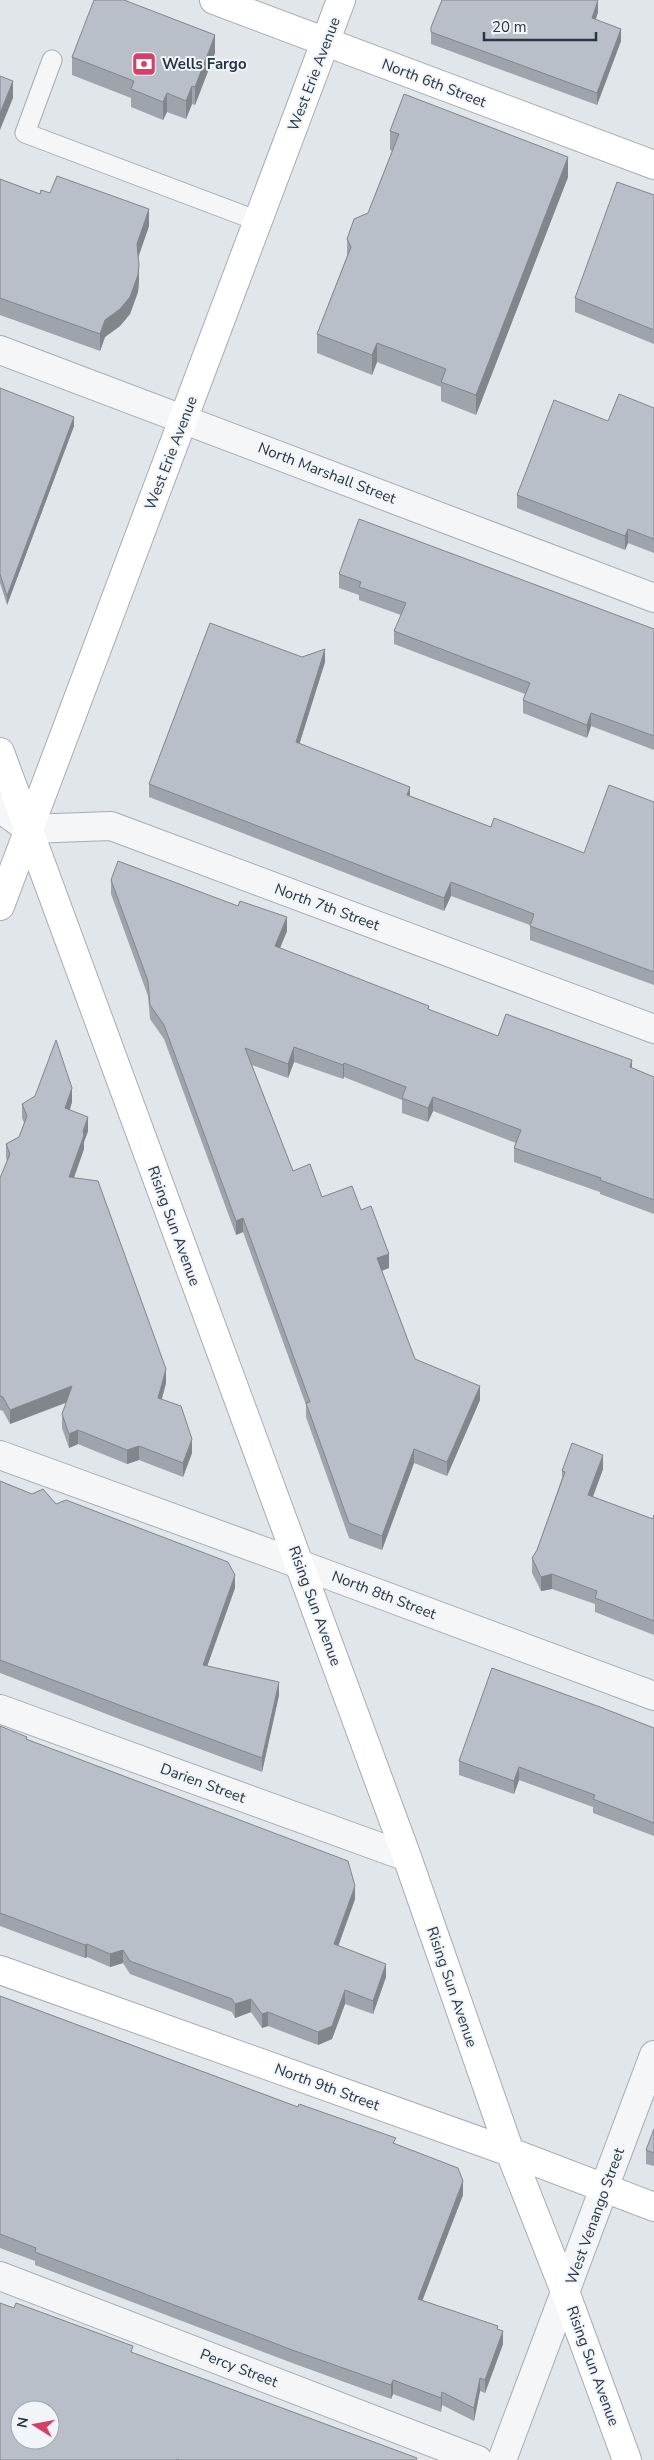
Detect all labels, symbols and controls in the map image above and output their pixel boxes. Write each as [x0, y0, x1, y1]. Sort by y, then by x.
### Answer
scale bar [484, 10, 596, 42]
street label: West Erie Avenue [283, 14, 345, 134]
text: 20 m [492, 17, 527, 37]
bank icon: Wells Fargo [131, 51, 157, 77]
place label: Wells Fargo [162, 54, 247, 74]
street label: North 6th Street [379, 54, 490, 112]
street label: West Erie Avenue [140, 393, 202, 513]
street label: North Marshall Street [255, 437, 400, 509]
street label: North 7th Street [272, 879, 383, 936]
street label: Rising Sun Avenue [143, 1163, 205, 1289]
street label: Rising Sun Avenue [284, 1543, 346, 1669]
street label: North 8th Street [329, 1566, 440, 1624]
street label: Darien Street [158, 1758, 249, 1808]
street label: Rising Sun Avenue [422, 1924, 482, 2050]
street label: North 9th Street [272, 2059, 383, 2116]
street label: West Venango Street [561, 2144, 629, 2287]
street label: Rising Sun Avenue [562, 2303, 624, 2429]
street label: Percy Street [197, 2344, 282, 2392]
north arrow [10, 2400, 60, 2450]
text: N [12, 2416, 33, 2430]

